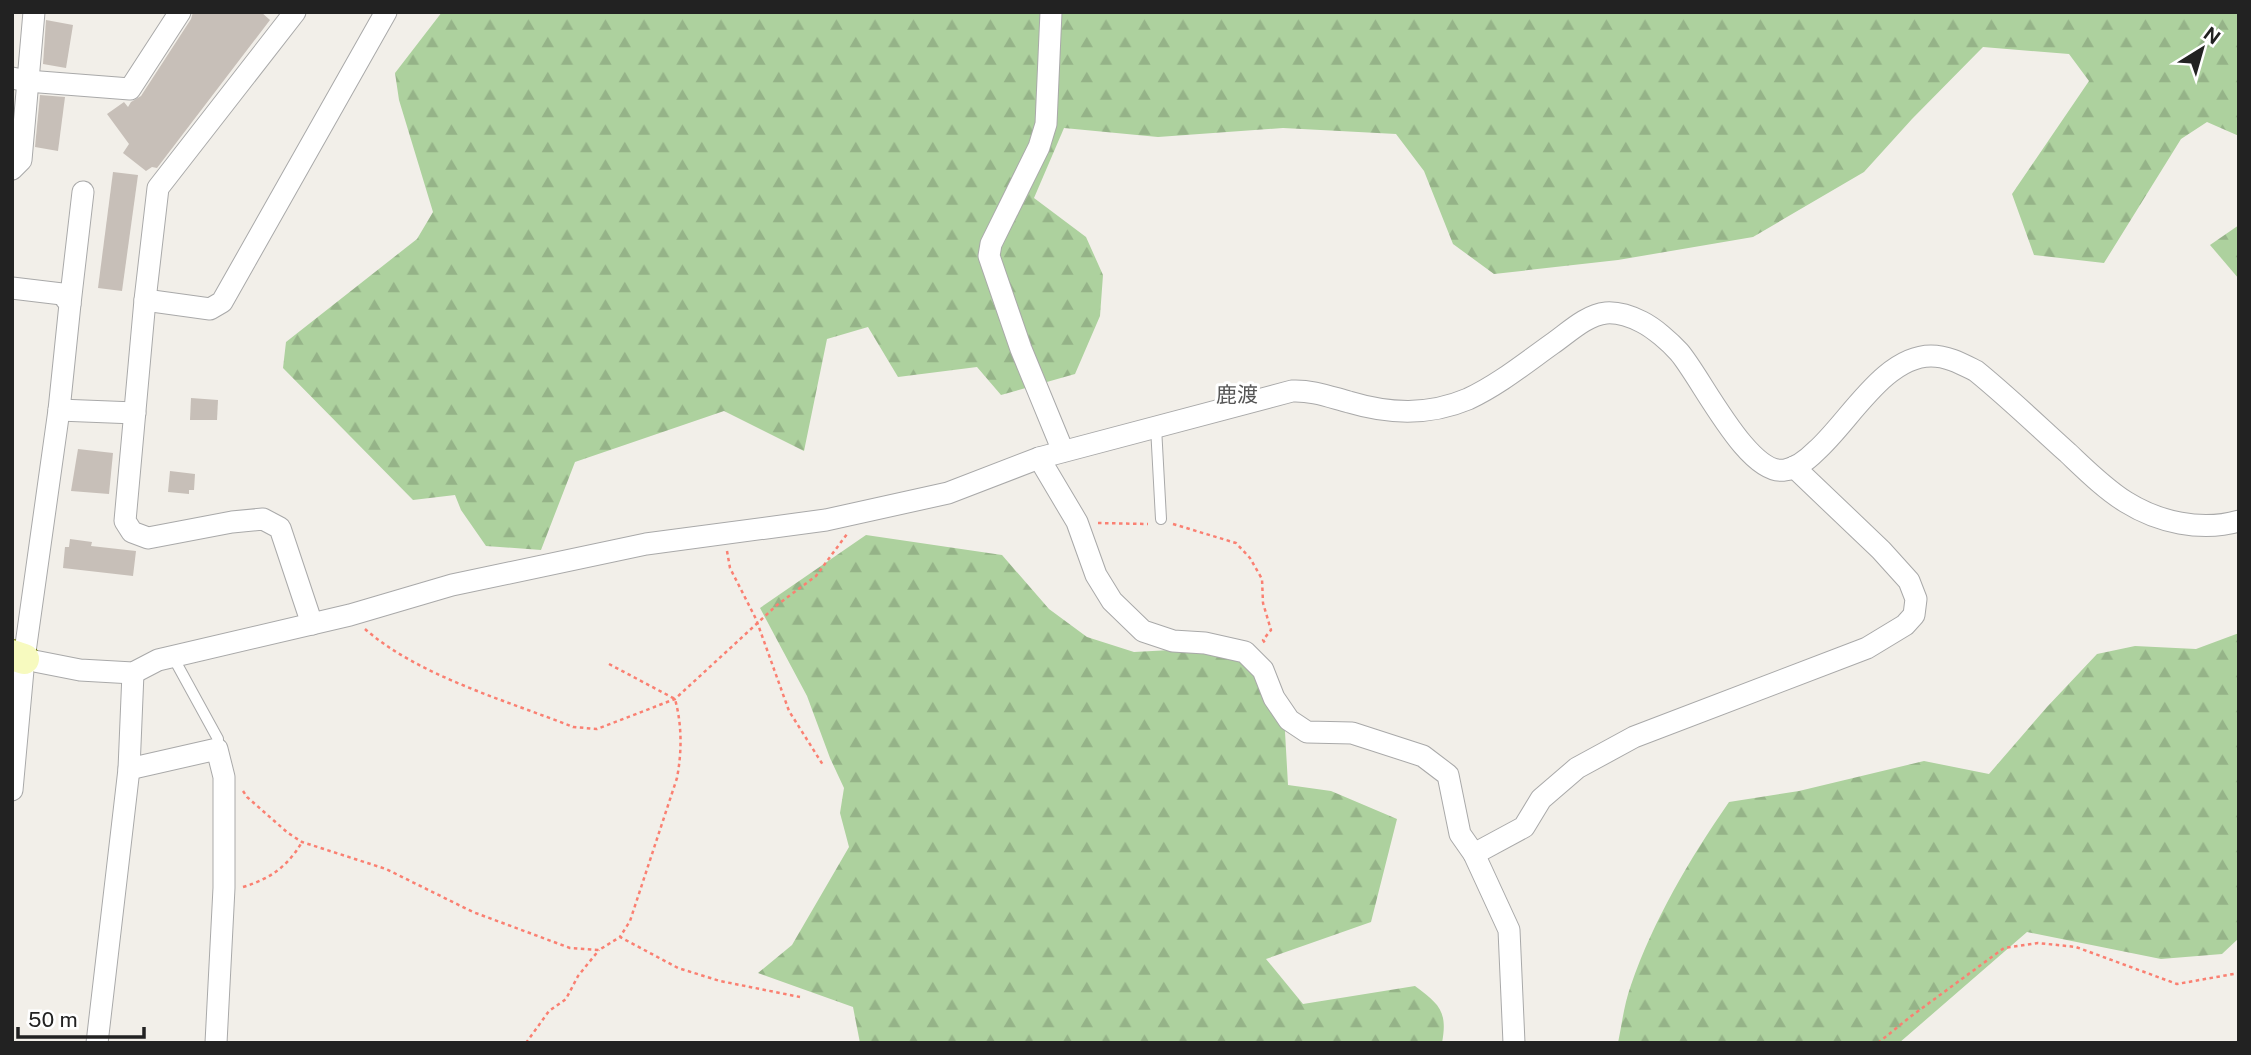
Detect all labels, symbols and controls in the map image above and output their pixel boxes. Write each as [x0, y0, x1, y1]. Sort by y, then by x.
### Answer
north arrow [2167, 14, 2237, 84]
text: N [2200, 22, 2225, 49]
district label: 鹿渡 [1216, 382, 1258, 407]
scale bar [18, 996, 144, 1040]
text: 50 m [28, 1007, 78, 1032]

